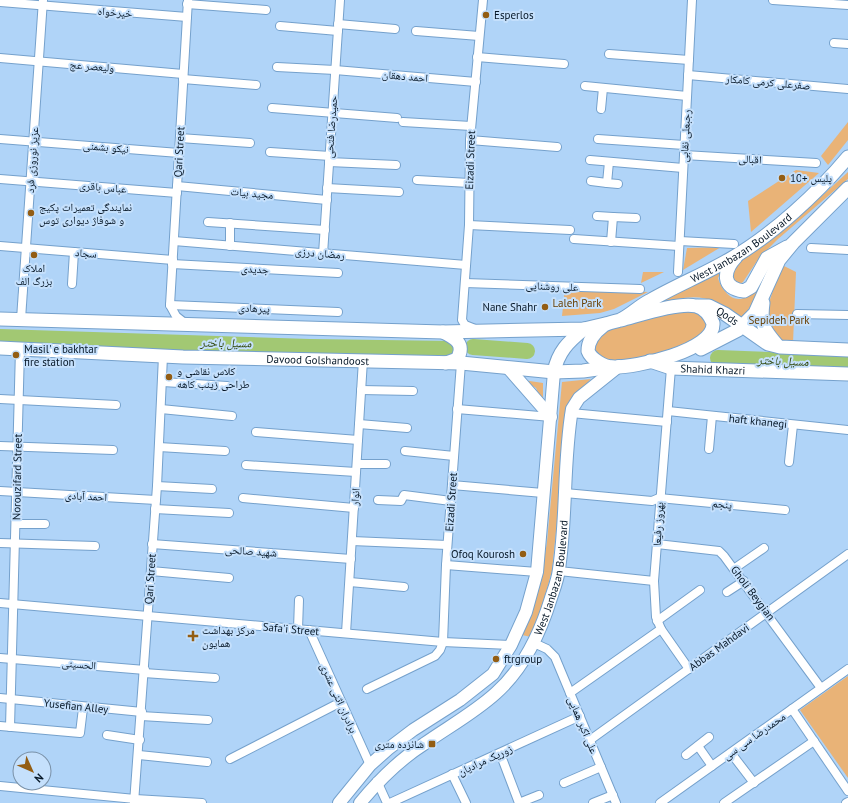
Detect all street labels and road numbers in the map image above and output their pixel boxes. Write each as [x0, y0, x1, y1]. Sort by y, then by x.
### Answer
street label: خیرخواه [97, 4, 133, 20]
street label: ولیعصر عج [69, 57, 115, 75]
street label: احمد دهقان [382, 67, 428, 85]
street label: صفرعلی کرمی کامکار [724, 71, 811, 93]
street label: حمیدرضا فتحی [322, 95, 340, 159]
street label: رجبعلی نقابی [677, 109, 693, 163]
street label: عزیز نوروزی فرد [23, 126, 41, 194]
street label: Qari Street [171, 126, 187, 178]
street label: Eizadi Street [462, 130, 478, 190]
street label: نیکو بشمنی [83, 138, 129, 156]
street label: اقبالی [738, 151, 762, 167]
street label: عباس باقری [79, 178, 128, 196]
street label: مجید بیات [230, 184, 274, 202]
street label: West Janbazan Boulevard [688, 210, 795, 286]
street label: رمضان درزی [295, 244, 345, 262]
street label: سجاد [74, 245, 98, 261]
street label: جدیدی [241, 261, 269, 277]
street label: علی روشنایی [525, 278, 579, 294]
street label: پیرهادی [238, 300, 270, 316]
street label: Qods [714, 304, 742, 329]
street label: Davood Golshandoost [266, 352, 369, 368]
street label: Shahid Khazri [680, 361, 746, 378]
street label: haft khanegi [728, 411, 788, 431]
street label: Norouzifard Street [9, 433, 25, 520]
street label: Eizadi Street [442, 472, 460, 532]
street label: احمد آبادی [65, 488, 107, 504]
street label: انوار [347, 488, 363, 507]
street label: پنجم [711, 496, 733, 513]
street label: بهروز رفیعا [649, 501, 667, 547]
street label: West Janbazan Boulevard [531, 520, 571, 637]
street label: شهید صالحی [224, 542, 278, 560]
street label: Qari Street [141, 553, 159, 605]
street label: Gholi Beygian [728, 563, 778, 623]
street label: Safa'i Street [262, 620, 320, 638]
street label: Abbas Mahdavi [686, 620, 752, 674]
street label: الحسینی [61, 656, 97, 672]
street label: برادران اثنی عشری [317, 661, 361, 735]
street label: علی اکبر همایی [565, 694, 601, 756]
street label: Yusefian Alley [43, 696, 110, 716]
street label: محمدرضا سی سی [720, 709, 788, 763]
street label: زوریک مرادیان [456, 741, 514, 779]

